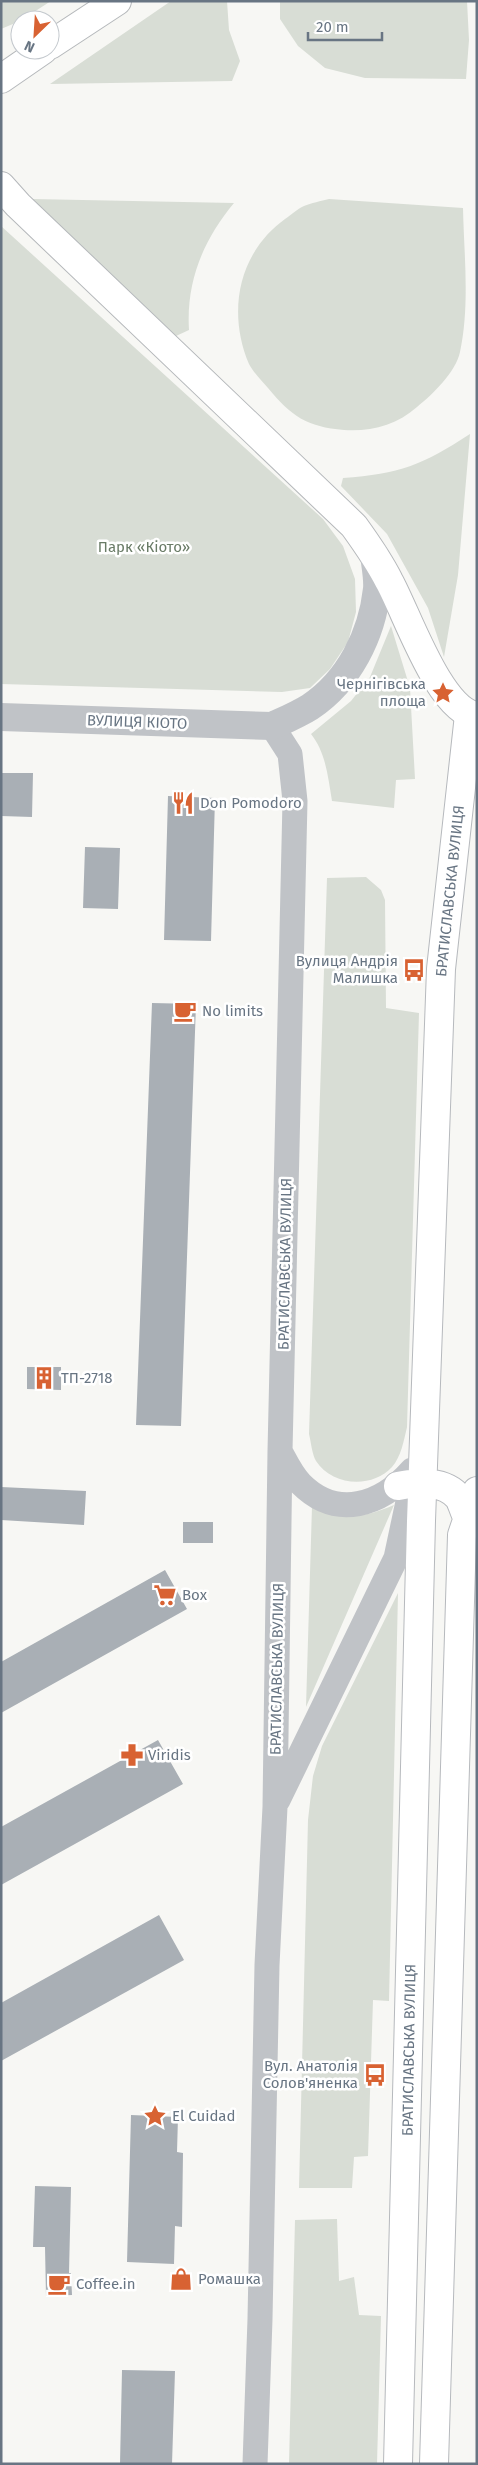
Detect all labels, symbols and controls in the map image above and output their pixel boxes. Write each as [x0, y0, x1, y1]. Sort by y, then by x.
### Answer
north arrow [10, 10, 60, 60]
scale bar [308, 10, 382, 42]
text: 20 m [316, 18, 349, 36]
text: N [22, 37, 38, 56]
park label: Парк «Кіото» [98, 538, 190, 556]
place label: Чернігівська площа [337, 675, 426, 710]
place icon: Чернігівська площа [430, 680, 456, 706]
street label: ВУЛИЦЯ КІОТО [87, 711, 187, 733]
restaurant icon: Don Pomodoro [170, 790, 196, 816]
place label: Don Pomodoro [200, 794, 302, 812]
street label: БРАТИСЛАВСЬКА ВУЛИЦЯ [432, 804, 468, 978]
place label: Вулиця Андрія Малишка [296, 952, 398, 987]
bus stop icon: Вулиця Андрія Малишка [401, 957, 427, 983]
cafe icon: No limits [172, 998, 198, 1024]
place label: No limits [202, 1002, 263, 1020]
street label: БРАТИСЛАВСЬКА ВУЛИЦЯ [274, 1178, 296, 1350]
building icon: ТП-2718 [31, 1365, 57, 1391]
place label: ТП-2718 [61, 1369, 112, 1387]
supermarket icon: Box [152, 1582, 178, 1608]
street label: БРАТИСЛАВСЬКА ВУЛИЦЯ [266, 1583, 288, 1755]
place label: Box [182, 1586, 208, 1604]
pharmacy icon: Viridis [119, 1742, 145, 1768]
place label: Viridis [148, 1746, 191, 1764]
street label: БРАТИСЛАВСЬКА ВУЛИЦЯ [398, 1964, 420, 2136]
place label: Вул. Анатолія Солов'яненка [263, 2057, 358, 2092]
bus stop icon: Вул. Анатолія Солов'яненка [362, 2062, 388, 2088]
place icon: El Cuidad [142, 2103, 168, 2129]
place label: El Cuidad [172, 2107, 236, 2125]
shop icon: Ромашка [168, 2266, 194, 2292]
place label: Ромашка [198, 2270, 261, 2288]
cafe icon: Coffee.in [46, 2271, 72, 2297]
place label: Coffee.in [76, 2275, 136, 2293]

